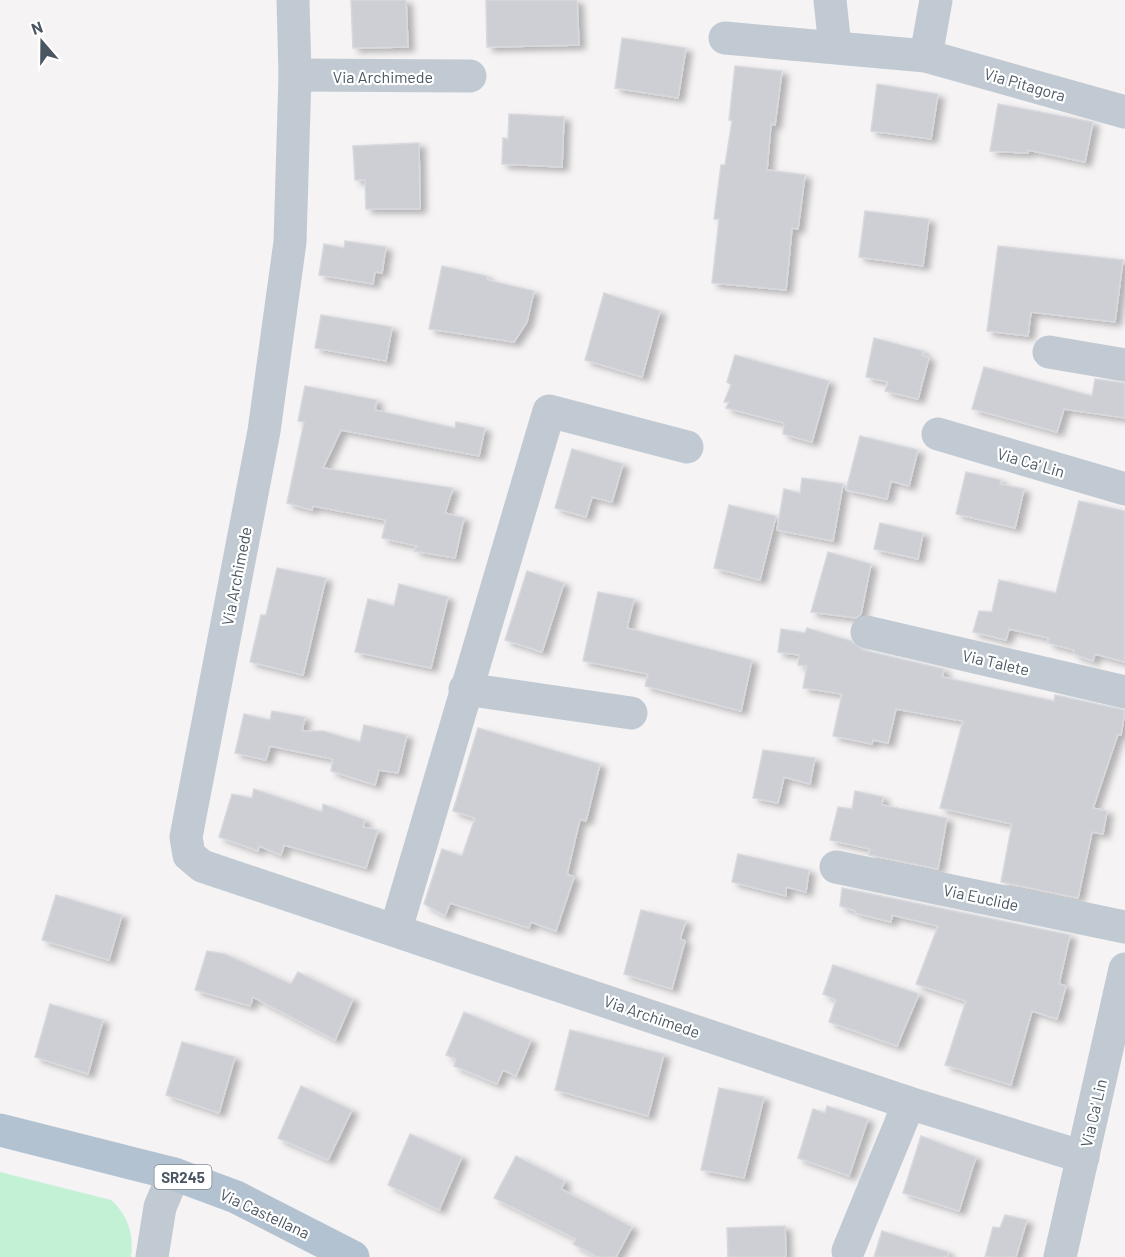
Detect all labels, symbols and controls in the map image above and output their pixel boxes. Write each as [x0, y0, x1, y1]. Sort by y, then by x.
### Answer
north arrow [12, 12, 72, 72]
text: N [28, 17, 45, 38]
street label: Via Pitagora [982, 63, 1068, 105]
street label: Via Archimede [333, 67, 433, 86]
street label: Via Ca' Lin [995, 443, 1067, 481]
street label: Via Archimede [217, 525, 255, 627]
street label: Via Talete [961, 645, 1031, 679]
street label: Via Euclide [942, 880, 1020, 914]
street label: Via Archimede [601, 991, 703, 1041]
street label: Via Ca' Lin [1076, 1077, 1110, 1149]
road number: SR245 [154, 1165, 212, 1189]
street label: Via Castellana [217, 1184, 313, 1242]

